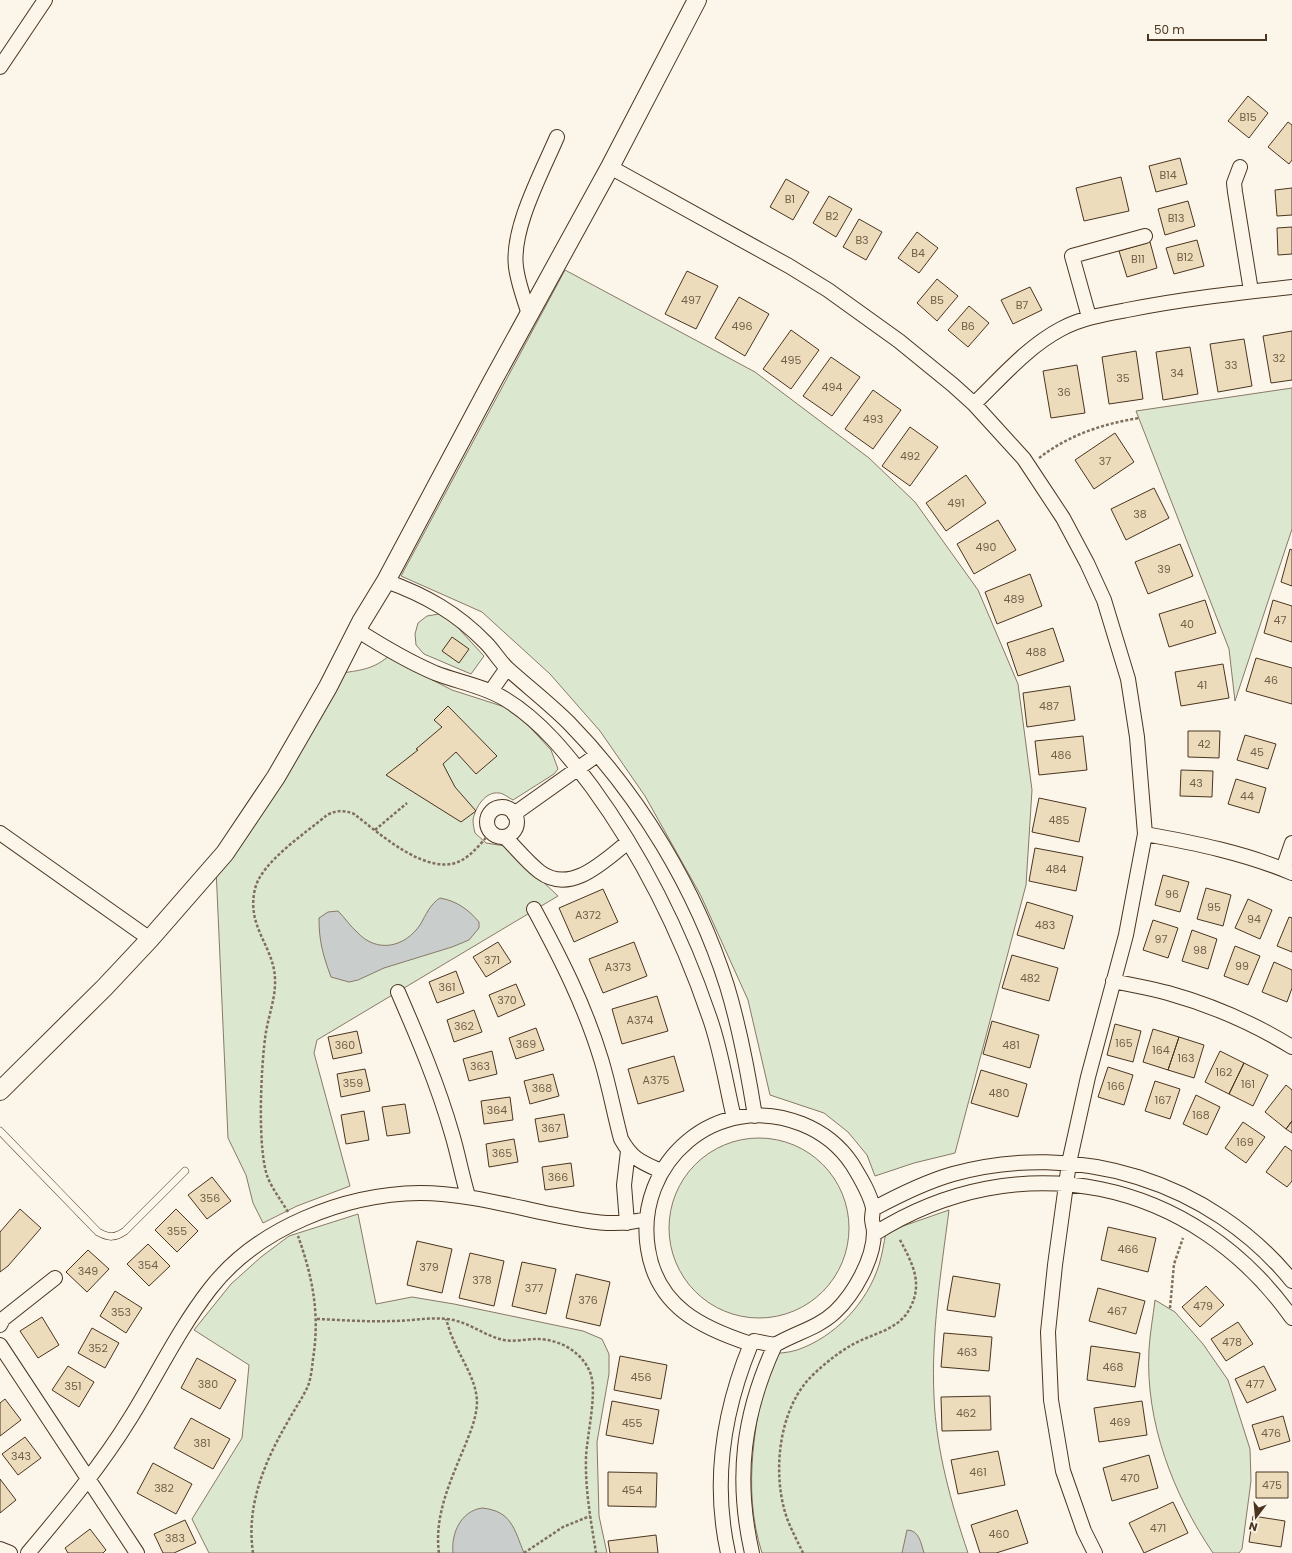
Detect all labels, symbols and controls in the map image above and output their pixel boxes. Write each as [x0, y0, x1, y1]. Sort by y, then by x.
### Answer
scale bar [1148, 16, 1266, 42]
text: 50 m [1154, 21, 1185, 38]
house number: B15 [1239, 109, 1257, 125]
house number: B14 [1159, 167, 1177, 183]
house number: B1 [785, 191, 795, 207]
house number: B2 [825, 208, 839, 224]
house number: B13 [1168, 210, 1184, 226]
house number: B3 [855, 232, 869, 248]
house number: B4 [911, 245, 925, 261]
house number: B12 [1177, 249, 1193, 265]
house number: B11 [1131, 251, 1145, 267]
house number: 497 [681, 292, 701, 308]
house number: B5 [930, 292, 944, 308]
house number: B7 [1016, 297, 1028, 313]
house number: 496 [732, 318, 752, 334]
house number: B6 [961, 318, 975, 334]
house number: 32 [1273, 350, 1285, 366]
house number: 495 [781, 352, 801, 368]
house number: 33 [1225, 357, 1237, 373]
house number: 34 [1170, 365, 1184, 381]
house number: 35 [1116, 370, 1130, 386]
house number: 494 [822, 379, 842, 395]
house number: 36 [1057, 384, 1071, 400]
house number: 493 [863, 411, 883, 427]
house number: 492 [900, 448, 920, 464]
house number: 37 [1099, 453, 1111, 469]
house number: 491 [947, 495, 965, 511]
house number: 38 [1133, 506, 1147, 522]
house number: 490 [976, 539, 996, 555]
house number: 39 [1157, 561, 1171, 577]
house number: 489 [1004, 591, 1024, 607]
house number: 47 [1274, 612, 1286, 628]
house number: 40 [1180, 616, 1194, 632]
house number: 488 [1026, 644, 1046, 660]
house number: 46 [1264, 672, 1278, 688]
house number: 41 [1197, 677, 1207, 693]
house number: 487 [1039, 698, 1059, 714]
house number: 42 [1197, 736, 1211, 752]
house number: 45 [1250, 744, 1264, 760]
house number: 486 [1051, 747, 1071, 763]
house number: 43 [1189, 775, 1203, 791]
house number: 44 [1240, 788, 1254, 804]
house number: 485 [1049, 812, 1069, 828]
house number: 484 [1046, 861, 1066, 877]
house number: 96 [1165, 886, 1179, 902]
house number: 95 [1207, 899, 1221, 915]
house number: A372 [575, 907, 601, 923]
house number: 94 [1247, 911, 1261, 927]
house number: 483 [1035, 917, 1055, 933]
house number: 97 [1155, 931, 1167, 947]
house number: 98 [1193, 942, 1207, 958]
house number: 371 [484, 952, 500, 968]
house number: 99 [1235, 958, 1249, 974]
house number: A373 [605, 959, 631, 975]
house number: 482 [1020, 970, 1040, 986]
house number: 361 [439, 979, 455, 995]
house number: 370 [497, 992, 517, 1008]
house number: A374 [627, 1012, 653, 1028]
house number: 362 [454, 1018, 474, 1034]
house number: 165 [1115, 1035, 1133, 1051]
house number: 369 [516, 1036, 536, 1052]
house number: 360 [335, 1037, 355, 1053]
house number: 481 [1002, 1037, 1020, 1053]
house number: 164 [1152, 1042, 1170, 1058]
house number: 163 [1178, 1050, 1194, 1066]
house number: 363 [470, 1058, 490, 1074]
house number: 162 [1216, 1064, 1232, 1080]
house number: A375 [643, 1072, 669, 1088]
house number: 359 [343, 1075, 363, 1091]
house number: 161 [1241, 1076, 1255, 1092]
house number: 166 [1107, 1078, 1125, 1094]
house number: 368 [532, 1080, 552, 1096]
house number: 480 [989, 1085, 1009, 1101]
house number: 167 [1155, 1092, 1171, 1108]
house number: 364 [487, 1102, 507, 1118]
house number: 168 [1192, 1107, 1210, 1123]
house number: 367 [541, 1120, 561, 1136]
house number: 169 [1236, 1134, 1254, 1150]
house number: 365 [492, 1145, 512, 1161]
house number: 366 [548, 1169, 568, 1185]
house number: 356 [200, 1190, 220, 1206]
house number: 355 [167, 1223, 187, 1239]
house number: 466 [1118, 1241, 1138, 1257]
house number: 354 [138, 1257, 158, 1273]
house number: 379 [419, 1259, 439, 1275]
house number: 349 [78, 1263, 98, 1279]
house number: 378 [472, 1272, 492, 1288]
house number: 377 [525, 1280, 543, 1296]
house number: 376 [578, 1292, 598, 1308]
house number: 479 [1193, 1298, 1213, 1314]
house number: 467 [1107, 1303, 1127, 1319]
house number: 353 [111, 1304, 131, 1320]
house number: 478 [1222, 1334, 1242, 1350]
house number: 352 [88, 1340, 108, 1356]
house number: 463 [957, 1344, 977, 1360]
house number: 468 [1103, 1359, 1123, 1375]
house number: 456 [631, 1369, 651, 1385]
house number: 380 [198, 1376, 218, 1392]
house number: 477 [1246, 1376, 1264, 1392]
house number: 351 [65, 1378, 81, 1394]
house number: 462 [956, 1405, 976, 1421]
house number: 469 [1110, 1414, 1130, 1430]
house number: 455 [622, 1415, 642, 1431]
house number: 476 [1261, 1425, 1281, 1441]
house number: 381 [194, 1435, 210, 1451]
house number: 343 [11, 1448, 31, 1464]
house number: 461 [969, 1464, 987, 1480]
house number: 470 [1120, 1470, 1140, 1486]
house number: 475 [1262, 1477, 1282, 1493]
house number: 382 [154, 1480, 174, 1496]
house number: 454 [622, 1482, 642, 1498]
north arrow [1236, 1497, 1276, 1537]
text: N [1247, 1518, 1259, 1535]
house number: 471 [1150, 1520, 1166, 1536]
house number: 460 [989, 1526, 1009, 1542]
house number: 383 [165, 1530, 185, 1546]

